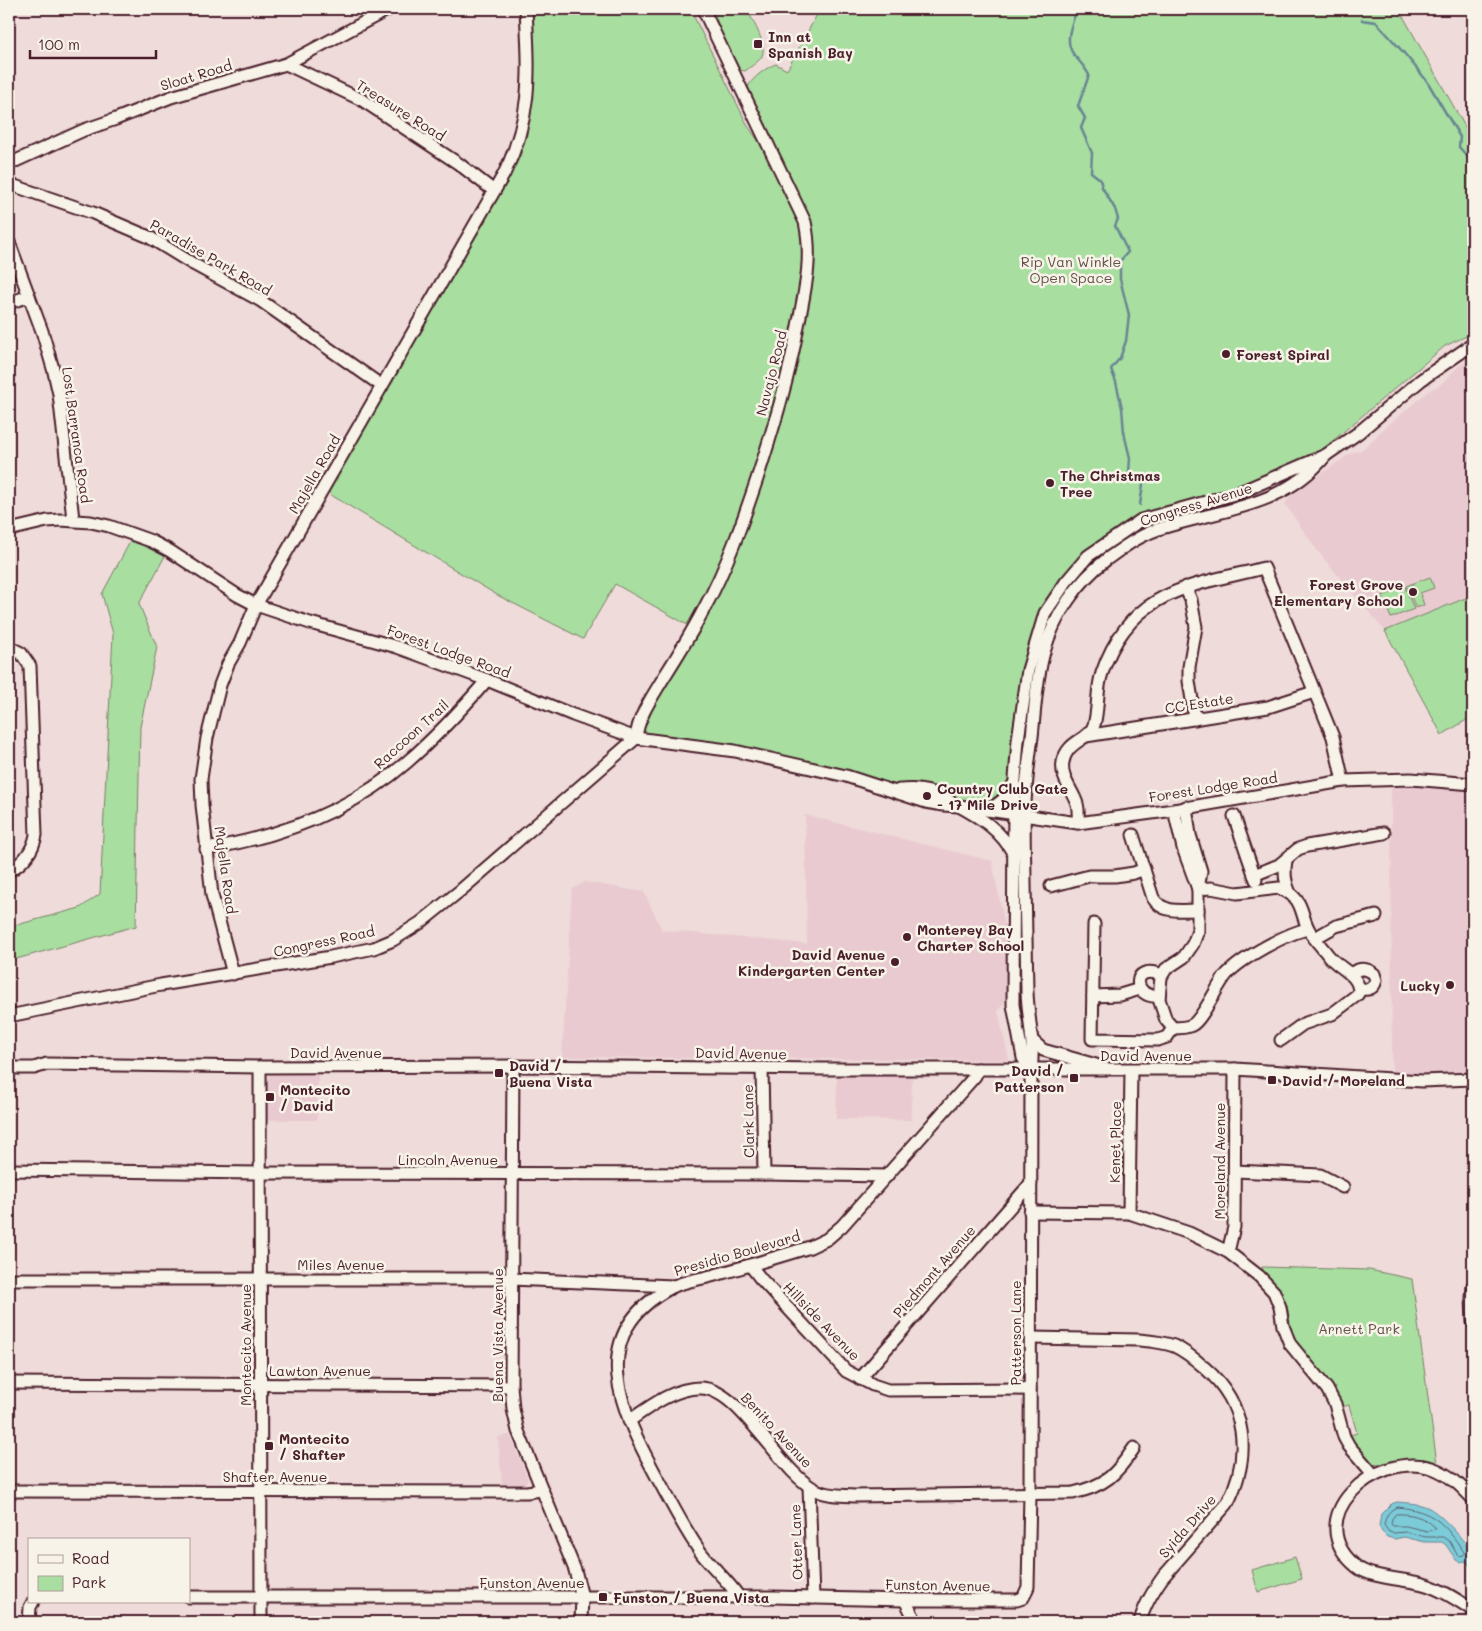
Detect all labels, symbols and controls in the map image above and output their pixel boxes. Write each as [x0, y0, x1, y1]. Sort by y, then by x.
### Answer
place label: Inn at Spanish Bay [768, 27, 853, 62]
scale bar [30, 28, 156, 60]
text: 100 m [38, 34, 80, 54]
marker: Inn at Spanish Bay [752, 38, 764, 50]
street label: Sloat Road [158, 55, 234, 95]
street label: Treasure Road [353, 75, 449, 145]
street label: Paradise Park Road [147, 214, 275, 300]
park label: Rip Van Winkle Open Space [1021, 252, 1121, 287]
street label: Navajo Road [751, 328, 791, 418]
place label: Forest Spiral [1236, 345, 1329, 364]
marker: Forest Spiral [1220, 348, 1232, 360]
street label: Lost Barranca Road [58, 366, 96, 504]
street label: Majella Road [284, 431, 344, 517]
place label: The Christmas Tree [1060, 466, 1160, 501]
marker: The Christmas Tree [1044, 477, 1056, 489]
street label: Congress Avenue [1138, 478, 1254, 530]
place label: Forest Grove Elementary School [1274, 575, 1403, 610]
marker: Forest Grove Elementary School [1407, 586, 1419, 598]
street label: Forest Lodge Road [385, 620, 513, 682]
street label: CC Estate [1163, 688, 1235, 718]
street label: Raccoon Trail [370, 695, 452, 773]
street label: Forest Lodge Road [1147, 767, 1279, 807]
place label: Country Club Gate - 17 Mile Drive [937, 779, 1068, 814]
marker: Country Club Gate - 17 Mile Drive [921, 790, 933, 802]
street label: Majella Road [210, 825, 242, 915]
place label: Monterey Bay Charter School [917, 920, 1024, 955]
street label: Congress Road [272, 921, 376, 961]
marker: Monterey Bay Charter School [901, 931, 913, 943]
place label: David Avenue Kindergarten Center [738, 945, 885, 980]
marker: David Avenue Kindergarten Center [889, 956, 901, 968]
place label: Lucky [1400, 976, 1440, 995]
marker: Lucky [1444, 979, 1456, 991]
street label: David Avenue [290, 1043, 382, 1062]
street label: David Avenue [695, 1043, 787, 1063]
street label: David Avenue [1100, 1046, 1192, 1065]
place label: David / Buena Vista [509, 1056, 593, 1091]
place label: David / Patterson [994, 1061, 1064, 1096]
marker: David / Buena Vista [493, 1067, 505, 1079]
place label: David / Moreland [1282, 1071, 1405, 1090]
marker: David / Patterson [1068, 1072, 1080, 1084]
marker: David / Moreland [1266, 1074, 1278, 1086]
place label: Montecito / David [280, 1080, 351, 1115]
street label: Clark Lane [738, 1084, 758, 1158]
marker: Montecito / David [264, 1091, 276, 1103]
street label: Kenet Place [1105, 1101, 1125, 1183]
street label: Moreland Avenue [1210, 1103, 1229, 1219]
street label: Lincoln Avenue [398, 1150, 498, 1169]
street label: Piedmont Avenue [889, 1221, 979, 1321]
street label: Presidio Boulevard [672, 1226, 802, 1280]
street label: Miles Avenue [297, 1255, 385, 1274]
street label: Buena Vista Avenue [488, 1268, 507, 1402]
street label: Hillside Avenue [779, 1277, 865, 1365]
street label: Patterson Lane [1006, 1280, 1025, 1386]
street label: Montecito Avenue [236, 1284, 255, 1406]
park label: Arnett Park [1318, 1319, 1400, 1338]
street label: Lawton Avenue [269, 1361, 371, 1380]
street label: Benito Avenue [737, 1388, 817, 1472]
place label: Montecito / Shafter [279, 1429, 350, 1464]
marker: Montecito / Shafter [263, 1440, 275, 1452]
street label: Shafter Avenue [223, 1467, 327, 1486]
street label: Syida Drive [1154, 1490, 1220, 1562]
street label: Otter Lane [785, 1504, 807, 1580]
legend [28, 1538, 190, 1604]
text: Road [72, 1548, 109, 1568]
text: Park [72, 1572, 106, 1592]
street label: Funston Avenue [479, 1573, 585, 1592]
street label: Funston Avenue [885, 1575, 991, 1595]
place label: Funston / Buena Vista [613, 1588, 770, 1607]
marker: Funston / Buena Vista [597, 1591, 609, 1603]

